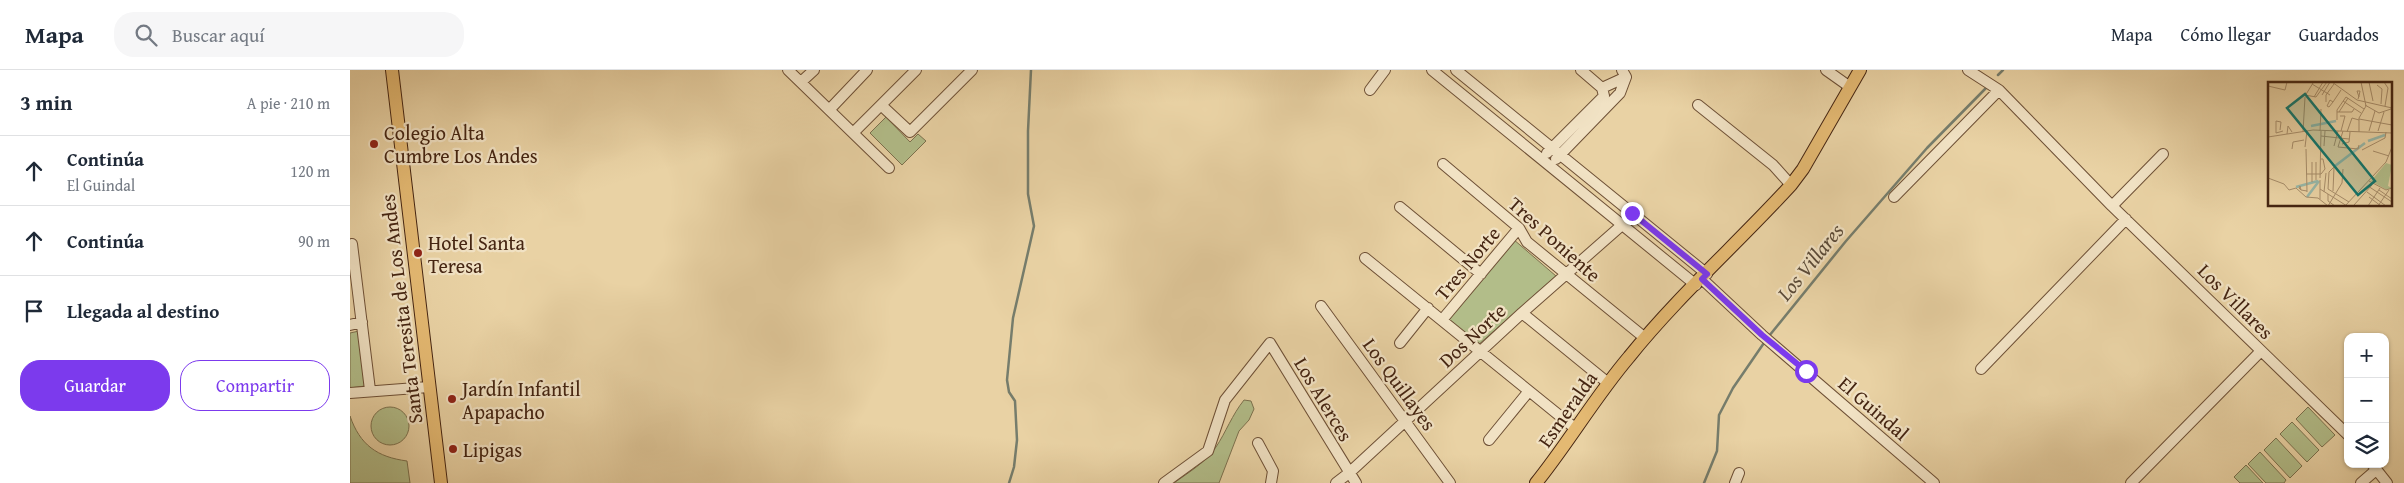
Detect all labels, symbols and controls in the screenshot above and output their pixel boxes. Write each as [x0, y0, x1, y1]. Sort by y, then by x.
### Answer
search box [114, 12, 464, 57]
text: Mapa [25, 17, 84, 52]
icon: search [132, 21, 160, 49]
text: Buscar aquí [172, 21, 265, 49]
text: Mapa [2111, 21, 2153, 48]
text: Cómo llegar [2181, 21, 2271, 48]
text: Guardados [2299, 21, 2379, 48]
inset map [2268, 82, 2392, 206]
text: 3 min [20, 87, 72, 118]
text: A pie · 210 m [247, 91, 330, 115]
place label: Colegio Alta Cumbre Los Andes [384, 118, 538, 170]
marker: Colegio Alta Cumbre Los Andes [368, 138, 380, 150]
text: Continúa [67, 145, 144, 173]
icon: ahead [20, 157, 48, 185]
text: 120 m [290, 159, 330, 183]
text: El Guindal [67, 173, 135, 197]
street label: Tres Poniente [1502, 189, 1608, 289]
street label: Santa Teresita de Los Andes [373, 192, 429, 425]
route end [1621, 202, 1644, 225]
water label: Los Villares [1768, 216, 1851, 308]
street label: Tres Norte [1427, 220, 1507, 306]
icon: ahead [20, 227, 48, 255]
text: Continúa [67, 227, 144, 255]
place label: Hotel Santa Teresa [428, 228, 525, 280]
text: 90 m [298, 229, 330, 253]
marker: Hotel Santa Teresa [412, 247, 424, 259]
street label: Los Villares [2191, 256, 2281, 346]
street label: Dos Norte [1432, 296, 1512, 374]
icon: arrive [20, 297, 48, 325]
text: Llegada al destino [67, 297, 219, 325]
street label: Los Quillayes [1356, 332, 1444, 436]
map controls [2344, 333, 2389, 468]
button: + [2344, 333, 2389, 378]
street label: Los Alerces [1287, 351, 1361, 447]
button: Guardar [20, 360, 170, 411]
button: Compartir [180, 360, 330, 411]
route start [1795, 360, 1818, 383]
street label: Esmeralda [1530, 365, 1604, 453]
street label: El Guindal [1832, 369, 1916, 447]
place label: Jardín Infantil Apapacho [459, 374, 581, 426]
button: − [2344, 378, 2389, 423]
marker: Jardín Infantil Apapacho [446, 393, 458, 405]
button: layers [2344, 423, 2389, 468]
place label: Lipigas [463, 435, 522, 464]
marker: Lipigas [447, 443, 459, 455]

